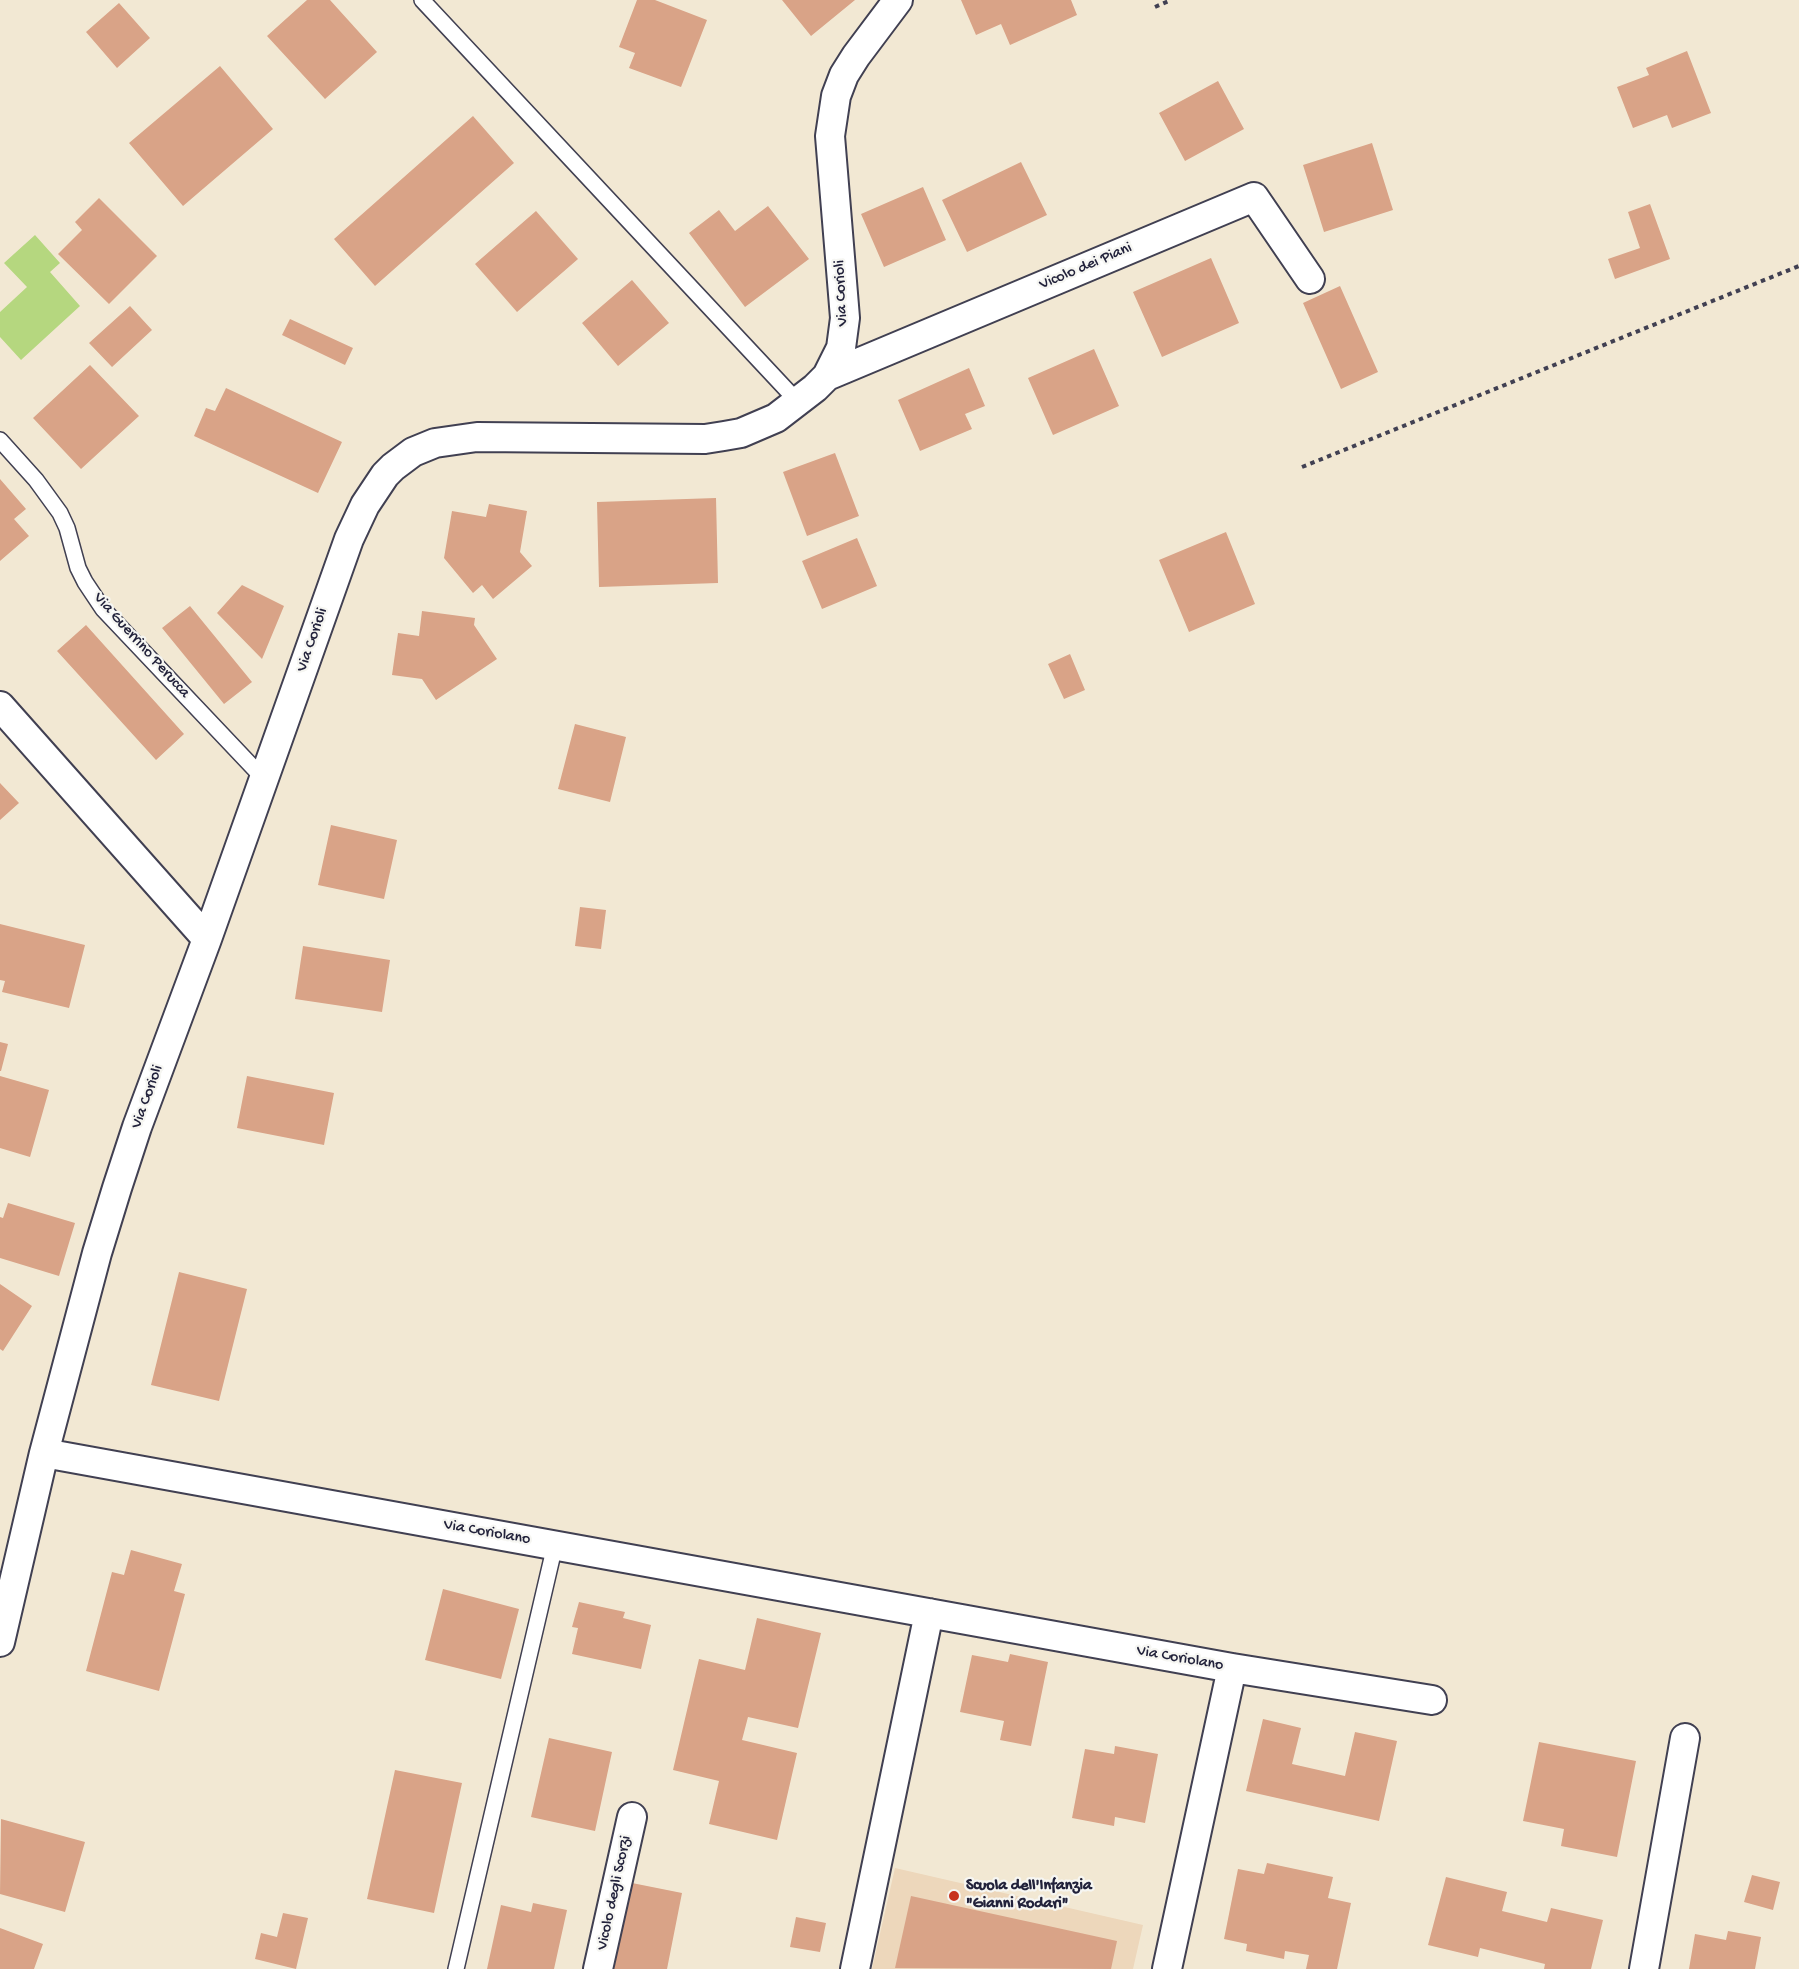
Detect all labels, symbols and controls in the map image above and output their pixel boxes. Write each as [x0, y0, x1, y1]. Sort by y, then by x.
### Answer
street label: Vicolo dei Piani [1037, 239, 1135, 295]
street label: Via Corioli [831, 259, 853, 327]
street label: Via Guerrino Perucca [89, 589, 193, 703]
street label: Via Corioli [293, 605, 333, 675]
street label: Via Corioli [128, 1062, 168, 1132]
street label: Via Coriolano [442, 1516, 532, 1550]
street label: Via Coriolano [1135, 1642, 1225, 1676]
street label: Vicolo degli Scorzi [593, 1834, 637, 1952]
place label: Scuola dell'Infanzia "Gianni Rodari" [966, 1877, 1092, 1915]
marker: Scuola dell'Infanzia "Gianni Rodari" [947, 1889, 961, 1903]

